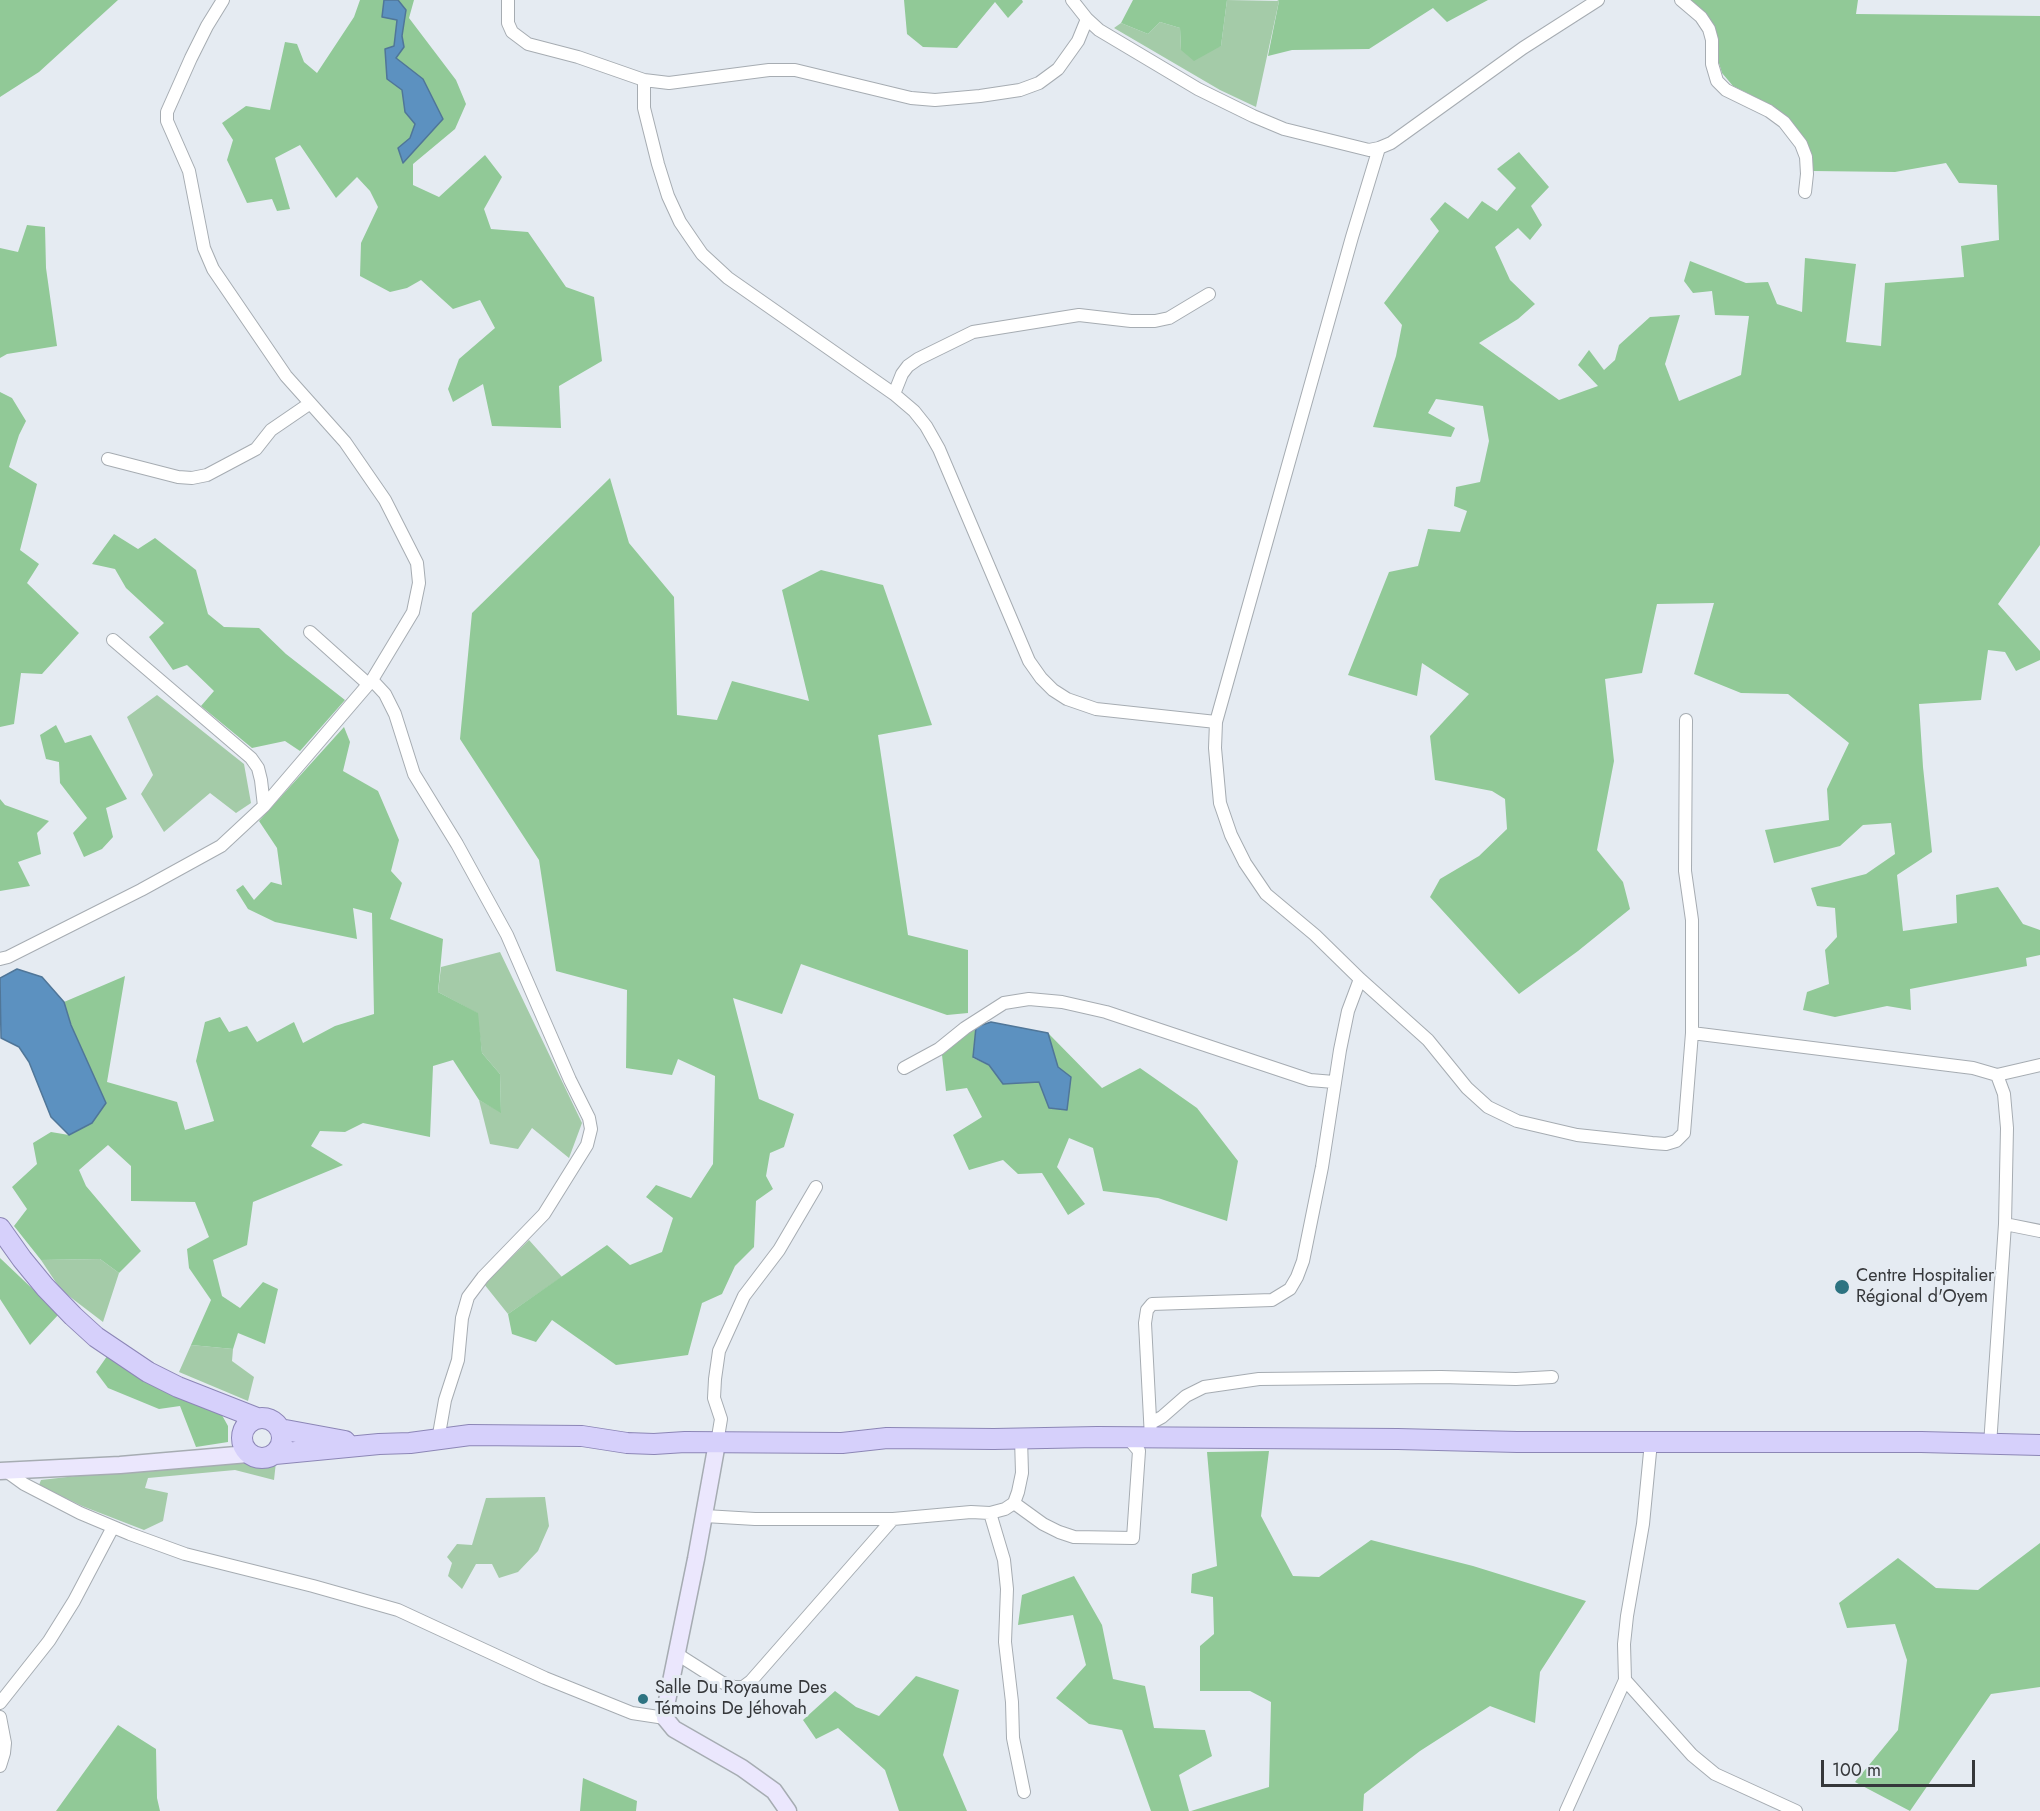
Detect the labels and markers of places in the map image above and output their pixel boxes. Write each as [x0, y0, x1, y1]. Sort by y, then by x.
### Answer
place label: Centre Hospitalier Régional d'Oyem [1856, 1266, 1994, 1308]
marker: Centre Hospitalier Régional d'Oyem [1833, 1278, 1851, 1296]
place label: Salle Du Royaume Des Témoins De Jéhovah [655, 1678, 827, 1720]
marker: Salle Du Royaume Des Témoins De Jéhovah [636, 1692, 650, 1706]

